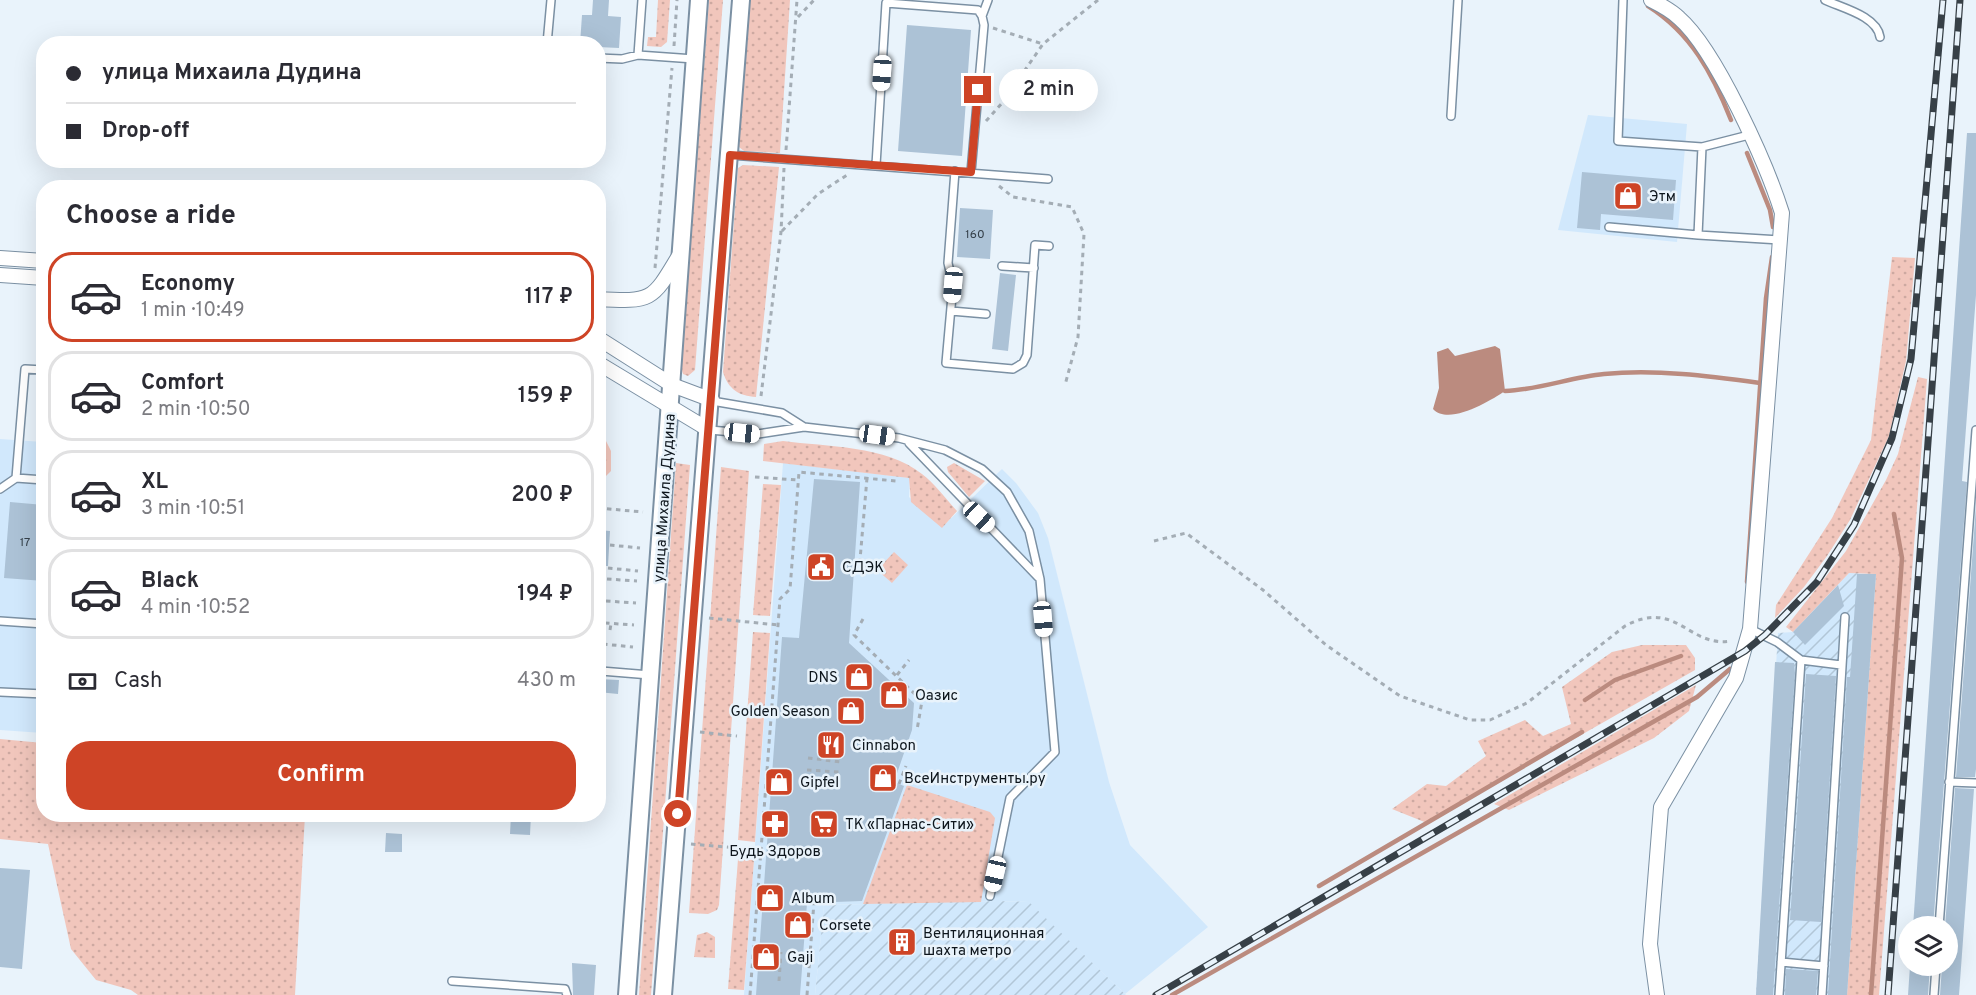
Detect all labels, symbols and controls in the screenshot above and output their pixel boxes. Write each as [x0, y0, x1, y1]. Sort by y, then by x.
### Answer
car [872, 54, 892, 92]
text: улица Михаила Дудина [102, 60, 361, 87]
callout: 2 min [999, 69, 1098, 111]
route end [964, 76, 991, 103]
text: 2 min [1023, 77, 1074, 103]
text: Drop-off [102, 118, 189, 145]
shop icon: Этм [1612, 180, 1644, 212]
place label: Этм [1649, 188, 1676, 207]
text: Choose a ride [66, 199, 236, 233]
house number: 160 [965, 227, 985, 243]
car [942, 266, 964, 304]
icon: car [69, 270, 123, 324]
text: Economy [141, 271, 235, 298]
text: 117 ₽ [525, 284, 573, 311]
text: 1 min · 10:49 [141, 298, 245, 324]
icon: car [69, 369, 123, 423]
text: Comfort [141, 370, 224, 397]
text: 159 ₽ [518, 383, 573, 410]
text: 2 min · 10:50 [141, 397, 251, 423]
street label: улица Михаила Дудина [650, 413, 681, 583]
car [723, 422, 761, 444]
car [858, 424, 896, 446]
icon: car [69, 468, 123, 522]
text: XL [141, 469, 168, 496]
text: 200 ₽ [511, 482, 573, 509]
text: 3 min · 10:51 [141, 496, 245, 522]
car [960, 498, 998, 536]
house number: 17 [20, 535, 30, 551]
public building icon: СДЭК [805, 551, 837, 583]
place label: СДЭК [842, 559, 884, 578]
icon: car [69, 567, 123, 621]
text: Black [141, 568, 199, 595]
text: 194 ₽ [517, 581, 573, 608]
text: 4 min · 10:52 [141, 595, 250, 621]
car [1032, 600, 1054, 638]
shop icon: DNS [843, 661, 875, 693]
icon: cash [66, 665, 99, 698]
text: Cash [114, 668, 163, 695]
text: 430 m [517, 668, 576, 694]
place label: DNS [808, 669, 838, 688]
shop icon: Оазис [878, 679, 910, 711]
place label: Оазис [915, 687, 958, 706]
shop icon: Golden Season [835, 695, 867, 727]
place label: Golden Season [731, 703, 830, 722]
restaurant icon: Cinnabon [815, 729, 847, 761]
place label: Cinnabon [852, 737, 916, 756]
button: Confirm [66, 741, 576, 810]
shop icon: ВсеИнструменты.ру [867, 762, 899, 794]
shop icon: Gipfel [763, 766, 795, 798]
place label: ВсеИнструменты.ру [904, 770, 1046, 789]
place label: Gipfel [800, 774, 839, 793]
route start [664, 800, 691, 827]
pharmacy icon: Будь Здоров [759, 808, 791, 840]
supermarket icon: ТК «Парнас-Сити» [808, 808, 840, 840]
place label: ТК «Парнас-Сити» [845, 816, 974, 835]
place label: Будь Здоров [729, 843, 821, 862]
car [982, 854, 1008, 894]
shop icon: Album [754, 882, 786, 914]
place label: Album [791, 890, 835, 909]
shop icon: Corsete [782, 909, 814, 941]
map controls [1898, 916, 1958, 976]
button: layers [1898, 916, 1958, 976]
place label: Corsete [819, 917, 871, 936]
place label: Вентиляционная шахта метро [923, 925, 1044, 961]
building icon: Вентиляционная шахта метро [886, 926, 918, 958]
shop icon: Gaji [750, 941, 782, 973]
place label: Gaji [787, 949, 813, 968]

